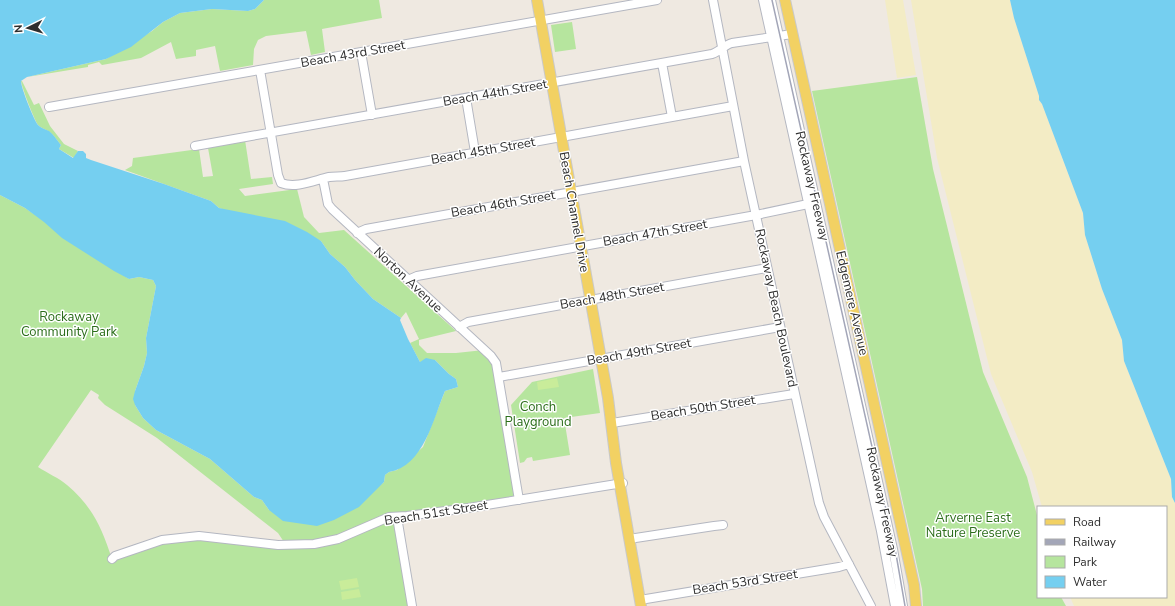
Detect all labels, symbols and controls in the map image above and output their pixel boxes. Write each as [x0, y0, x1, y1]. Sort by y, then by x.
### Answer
north arrow [8, 8, 48, 48]
text: N [11, 24, 26, 34]
street label: Beach 43rd Street [299, 36, 407, 72]
street label: Beach 44th Street [441, 75, 549, 111]
street label: Rockaway Freeway [791, 129, 833, 243]
street label: Beach 45th Street [429, 133, 537, 169]
street label: Beach Channel Drive [555, 150, 593, 274]
street label: Beach 46th Street [449, 186, 557, 222]
street label: Beach 47th Street [601, 215, 709, 251]
street label: Rockaway Beach Boulevard [750, 227, 802, 389]
street label: Norton Avenue [369, 243, 447, 317]
street label: Edgemere Avenue [831, 249, 873, 357]
street label: Beach 48th Street [558, 278, 666, 314]
park label: Rockaway Community Park [21, 308, 118, 341]
street label: Beach 49th Street [585, 334, 693, 370]
street label: Beach 50th Street [649, 391, 757, 425]
park label: Conch Playground [504, 398, 572, 431]
street label: Rockaway Freeway [862, 445, 903, 559]
street label: Beach 51st Street [383, 496, 489, 530]
legend [1037, 506, 1167, 598]
park label: Arverne East Nature Preserve [926, 509, 1020, 542]
text: Road [1073, 514, 1101, 530]
text: Railway [1073, 534, 1117, 550]
text: Park [1073, 554, 1098, 570]
street label: Beach 53rd Street [691, 565, 799, 599]
text: Water [1073, 574, 1107, 590]

